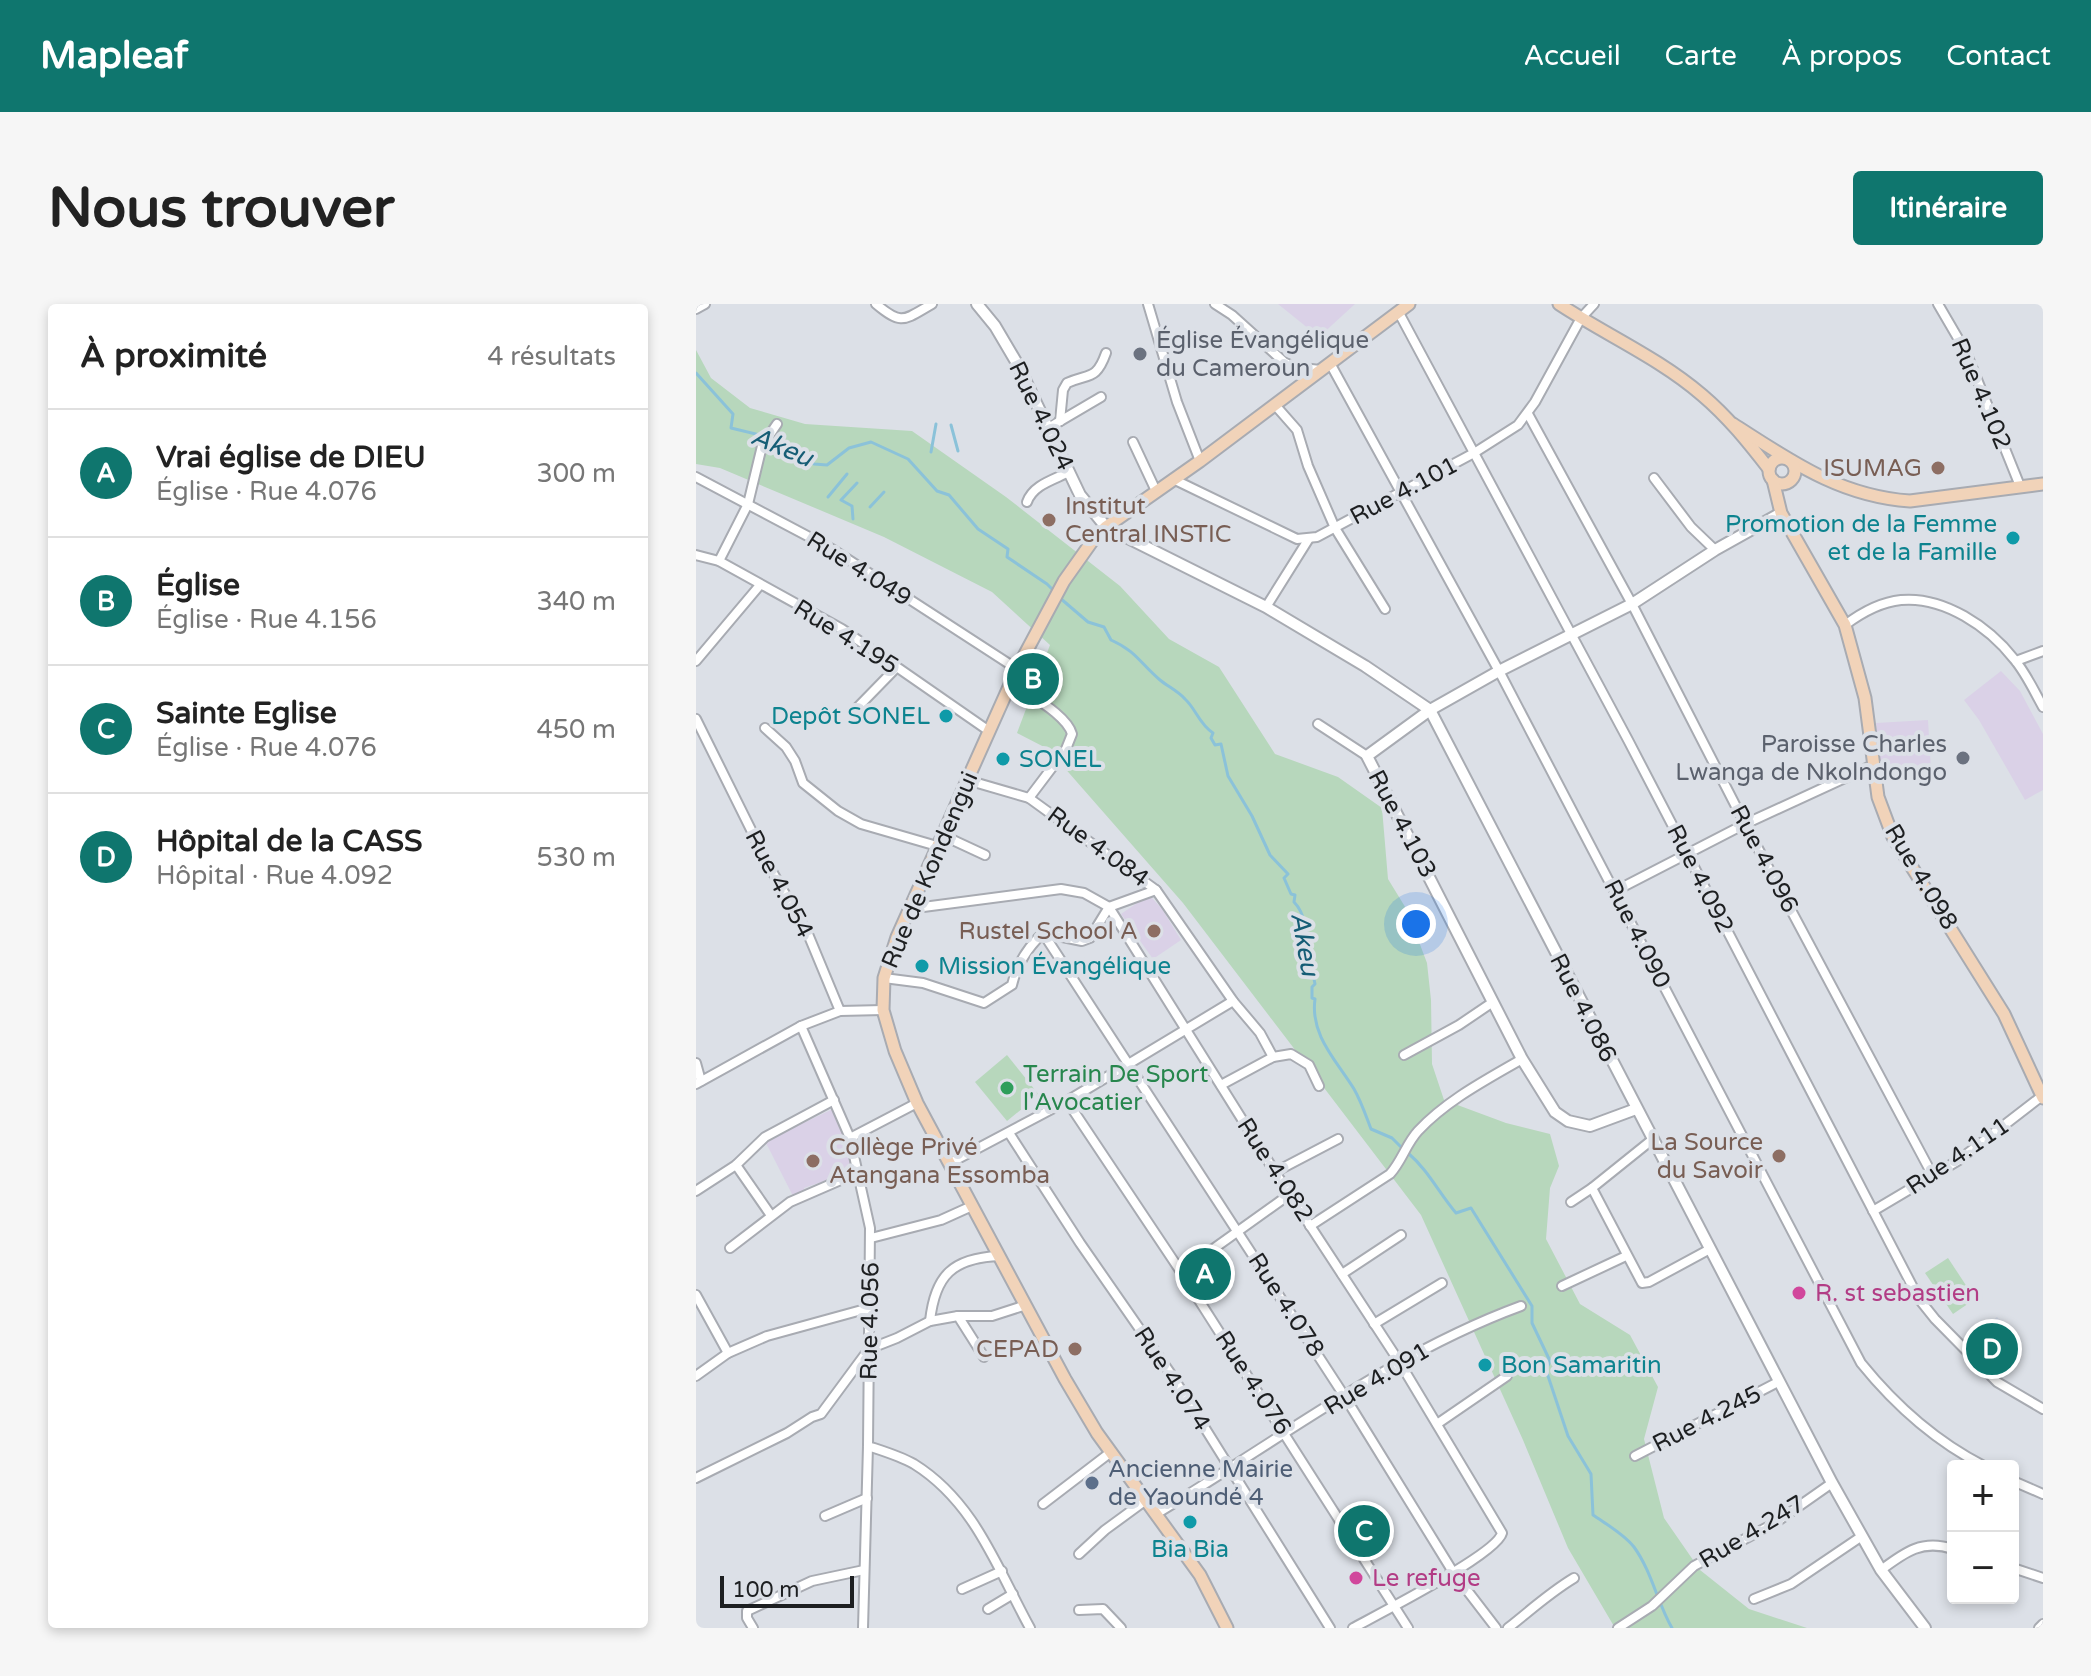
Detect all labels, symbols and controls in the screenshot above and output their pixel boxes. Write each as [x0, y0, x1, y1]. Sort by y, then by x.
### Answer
text: Mapleaf [40, 33, 188, 79]
text: Accueil [1523, 39, 1621, 73]
text: Carte [1665, 39, 1737, 73]
text: À propos [1781, 39, 1902, 73]
text: Contact [1946, 39, 2051, 73]
button: Itinéraire [1853, 171, 2043, 245]
text: Nous trouver [48, 175, 394, 242]
place label: Église Évangélique du Cameroun [1156, 325, 1369, 383]
street label: Rue 4.102 [1945, 334, 2017, 454]
text: À proximité [80, 336, 267, 377]
text: 4 résultats [487, 341, 616, 372]
marker: Église Évangélique du Cameroun [1131, 345, 1149, 363]
street label: Rue 4.024 [1002, 357, 1080, 475]
water label: Akeu [747, 420, 818, 474]
text: Vrai église de DIEU [156, 439, 426, 476]
street label: Rue 4.101 [1345, 450, 1463, 532]
place label: ISUMAG [1823, 454, 1922, 483]
text: A [96, 458, 116, 489]
text: 300 m [536, 458, 616, 489]
marker: ISUMAG [1929, 459, 1947, 477]
text: Église · Rue 4.076 [156, 476, 377, 507]
place label: Institut Central INSTIC [1065, 492, 1231, 549]
place label: Promotion de la Femme et de la Famille [1725, 510, 1997, 567]
marker: Institut Central INSTIC [1040, 511, 1058, 529]
street label: Rue 4.049 [801, 525, 917, 613]
marker: Promotion de la Femme et de la Famille [2004, 529, 2022, 547]
text: Église [156, 567, 240, 604]
text: B [97, 586, 115, 617]
text: 340 m [536, 586, 616, 617]
street label: Rue 4.195 [788, 593, 904, 681]
text: Église · Rue 4.156 [156, 604, 377, 635]
pin: B [1007, 649, 1059, 709]
text: Sainte Eglise [156, 695, 337, 732]
place label: Depôt SONEL [771, 702, 930, 731]
marker: Depôt SONEL [937, 707, 955, 725]
text: C [97, 714, 115, 745]
text: 450 m [536, 714, 616, 745]
place label: Paroisse Charles Lwanga de Nkolndongo [1675, 730, 1947, 787]
text: Église · Rue 4.076 [156, 732, 377, 763]
place label: SONEL [1019, 745, 1102, 774]
marker: Paroisse Charles Lwanga de Nkolndongo [1954, 749, 1972, 767]
marker: SONEL [994, 750, 1012, 768]
street label: Rue 4.103 [1361, 765, 1443, 883]
street label: Rue de Kondengui [875, 767, 985, 973]
street label: Rue 4.096 [1723, 800, 1805, 918]
street label: Rue 4.084 [1042, 801, 1154, 893]
street label: Rue 4.098 [1878, 819, 1964, 935]
street label: Rue 4.092 [1660, 820, 1740, 938]
text: Hôpital de la CASS [156, 823, 423, 860]
street label: Rue 4.054 [738, 825, 820, 943]
text: D [96, 842, 116, 873]
text: 530 m [536, 842, 616, 873]
text: Hôpital · Rue 4.092 [156, 860, 393, 891]
street label: Rue 4.090 [1597, 875, 1677, 993]
your location [1396, 904, 1436, 944]
water label: Akeu [1284, 910, 1326, 979]
place label: Rustel School A [959, 917, 1138, 946]
marker: Rustel School A [1145, 922, 1163, 940]
street label: Rue 4.086 [1543, 949, 1623, 1067]
place label: Mission Évangélique [938, 951, 1171, 981]
marker: Mission Évangélique [913, 957, 931, 975]
place label: Terrain De Sport l'Avocatier [1023, 1060, 1208, 1117]
marker: Terrain De Sport l'Avocatier [998, 1079, 1016, 1097]
street label: Rue 4.111 [1901, 1111, 2015, 1201]
street label: Rue 4.082 [1231, 1113, 1319, 1227]
place label: La Source du Savoir [1650, 1128, 1764, 1185]
place label: Collège Privé Atangana Essomba [829, 1133, 1050, 1190]
marker: La Source du Savoir [1770, 1147, 1788, 1165]
marker: Collège Privé Atangana Essomba [804, 1152, 822, 1170]
pin: A [1179, 1244, 1231, 1304]
street label: Rue 4.078 [1242, 1248, 1330, 1362]
street label: Rue 4.056 [854, 1262, 886, 1380]
place label: R. st sebastien [1815, 1279, 1980, 1308]
marker: R. st sebastien [1790, 1284, 1808, 1302]
pin: D [1966, 1319, 2018, 1379]
street label: Rue 4.074 [1128, 1322, 1216, 1436]
street label: Rue 4.076 [1209, 1326, 1297, 1440]
place label: CEPAD [976, 1335, 1059, 1364]
street label: Rue 4.091 [1319, 1336, 1435, 1422]
marker: CEPAD [1066, 1340, 1084, 1358]
place label: Bon Samaritin [1501, 1351, 1662, 1380]
marker: Bon Samaritin [1476, 1356, 1494, 1374]
street label: Rue 4.245 [1648, 1379, 1766, 1459]
place label: Ancienne Mairie de Yaoundé 4 [1108, 1455, 1293, 1512]
map controls [1947, 1460, 2019, 1604]
button: + [1947, 1460, 2019, 1532]
marker: Ancienne Mairie de Yaoundé 4 [1083, 1474, 1101, 1492]
street label: Rue 4.247 [1694, 1489, 1810, 1575]
pin: C [1338, 1501, 1390, 1561]
marker: Bia Bia [1181, 1513, 1199, 1531]
button: − [1947, 1532, 2019, 1604]
place label: Bia Bia [1151, 1535, 1229, 1564]
place label: Le refuge [1372, 1564, 1481, 1593]
marker: Le refuge [1347, 1569, 1365, 1587]
scale bar [720, 1572, 854, 1608]
text: 100 m [732, 1577, 799, 1603]

